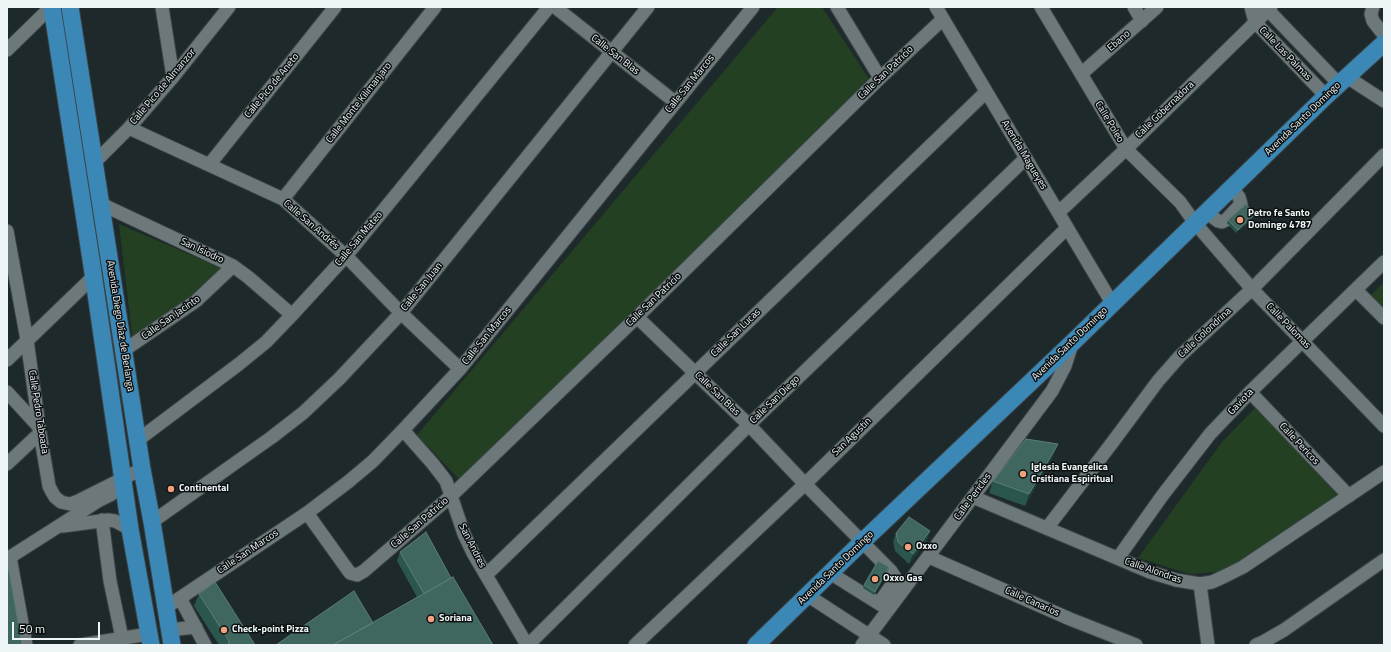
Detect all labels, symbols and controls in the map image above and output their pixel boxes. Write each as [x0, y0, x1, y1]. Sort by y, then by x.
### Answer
street label: Calle Las Palmas [1256, 25, 1314, 83]
street label: Ebano [1105, 28, 1133, 54]
street label: Calle San Blas [588, 32, 642, 78]
street label: Calle San Patricio [856, 44, 916, 102]
street label: Calle Pico de Almanzor [128, 47, 198, 127]
street label: Calle Pico de Aneto [242, 51, 302, 121]
street label: Calle San Marcos [663, 53, 717, 115]
street label: Calle Monte Kilimanjaro [324, 60, 394, 146]
street label: Calle Gobernadora [1133, 79, 1197, 141]
street label: Avenida Santo Domingo [1263, 80, 1343, 158]
street label: Calle Poleo [1092, 99, 1126, 145]
street label: Avenida Magueyes [999, 118, 1049, 192]
street label: Calle San Andrés [281, 198, 341, 252]
place label: Petro fe Santo Domingo 4787 [1248, 208, 1311, 232]
street label: Calle San Mateo [333, 209, 385, 269]
marker: Petro fe Santo Domingo 4787 [1235, 215, 1245, 225]
street label: San Isiodro [178, 236, 226, 266]
street label: Avenida Diego Díaz de Berlanga [104, 260, 136, 392]
street label: Calle San Juan [399, 260, 445, 314]
street label: Calle San Patricio [624, 271, 684, 329]
street label: Calle San Jacinto [139, 293, 203, 343]
street label: Calle Palomas [1263, 301, 1313, 351]
street label: Calle San Marcos [460, 305, 514, 367]
street label: Avenida Santo Domingo [1030, 305, 1110, 383]
street label: Calle Golondrina [1176, 305, 1234, 361]
street label: Calle San Lucas [709, 306, 763, 360]
street label: Calle Pedro Taboada [25, 369, 51, 455]
street label: Calle San Blas [692, 369, 742, 419]
street label: Calle San Diego [748, 373, 802, 427]
street label: Gaviota [1226, 386, 1256, 418]
street label: San Agustin [830, 415, 874, 459]
street label: Calle Pericos [1276, 420, 1322, 468]
place label: Iglesia Evangelica Crsitiana Espiritual [1031, 462, 1113, 486]
marker: Iglesia Evangelica Crsitiana Espiritual [1018, 469, 1028, 479]
street label: Calle Pericles [952, 471, 994, 523]
place label: Continental [179, 483, 229, 495]
marker: Continental [166, 484, 176, 494]
street label: Calle San Patricio [389, 495, 451, 551]
street label: San Andres [456, 522, 488, 570]
street label: Calle San Marcos [215, 527, 281, 577]
street label: Avenida Santo Domingo [796, 529, 876, 607]
place label: Oxxo [916, 541, 937, 553]
marker: Oxxo [903, 542, 913, 552]
street label: Calle Alondras [1123, 556, 1183, 586]
place label: Oxxo Gas [883, 573, 922, 585]
marker: Oxxo Gas [870, 574, 880, 584]
street label: Calle Canarios [1003, 585, 1061, 619]
place label: Soriana [439, 613, 472, 625]
scale bar [14, 614, 102, 640]
marker: Soriana [426, 614, 436, 624]
text: 50 m [19, 619, 45, 638]
place label: Check-point Pizza [232, 624, 309, 636]
marker: Check-point Pizza [219, 625, 229, 635]

